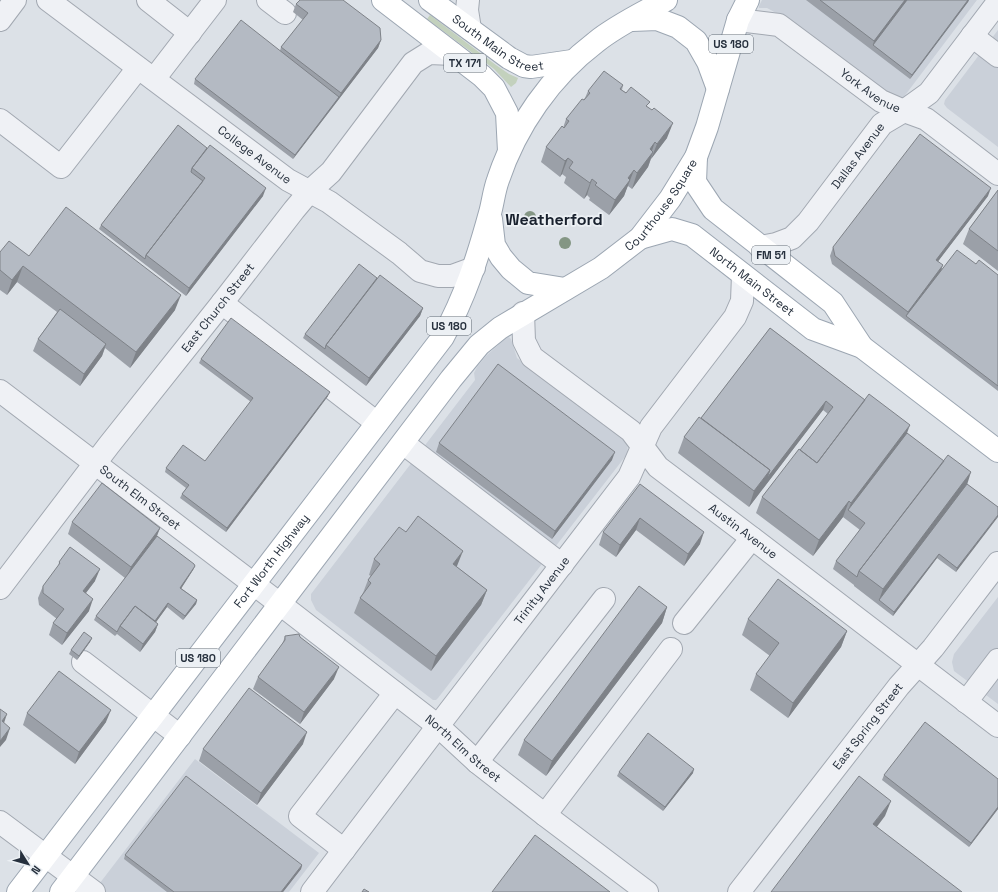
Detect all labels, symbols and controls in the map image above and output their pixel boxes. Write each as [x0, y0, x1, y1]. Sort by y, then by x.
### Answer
street label: South Main Street [449, 11, 545, 75]
road number: US 180 [709, 35, 753, 53]
road number: TX 171 [444, 54, 486, 72]
street label: York Avenue [836, 65, 903, 117]
street label: Dallas Avenue [828, 119, 888, 192]
street label: College Avenue [214, 122, 295, 188]
street label: Courthouse Square [622, 156, 701, 255]
district label: Weatherford [505, 209, 603, 230]
street label: North Main Street [706, 244, 798, 320]
road number: FM 51 [752, 246, 790, 264]
street label: East Church Street [178, 260, 258, 356]
road number: US 180 [427, 317, 471, 335]
street label: South Elm Street [96, 462, 184, 534]
street label: Austin Avenue [705, 500, 781, 562]
street label: Fort Worth Highway [230, 511, 313, 611]
street label: Trinity Avenue [510, 553, 573, 628]
road number: US 180 [176, 649, 220, 667]
street label: East Spring Street [829, 679, 907, 773]
street label: North Elm Street [422, 711, 504, 786]
north arrow [8, 844, 48, 884]
text: N [28, 863, 44, 877]

